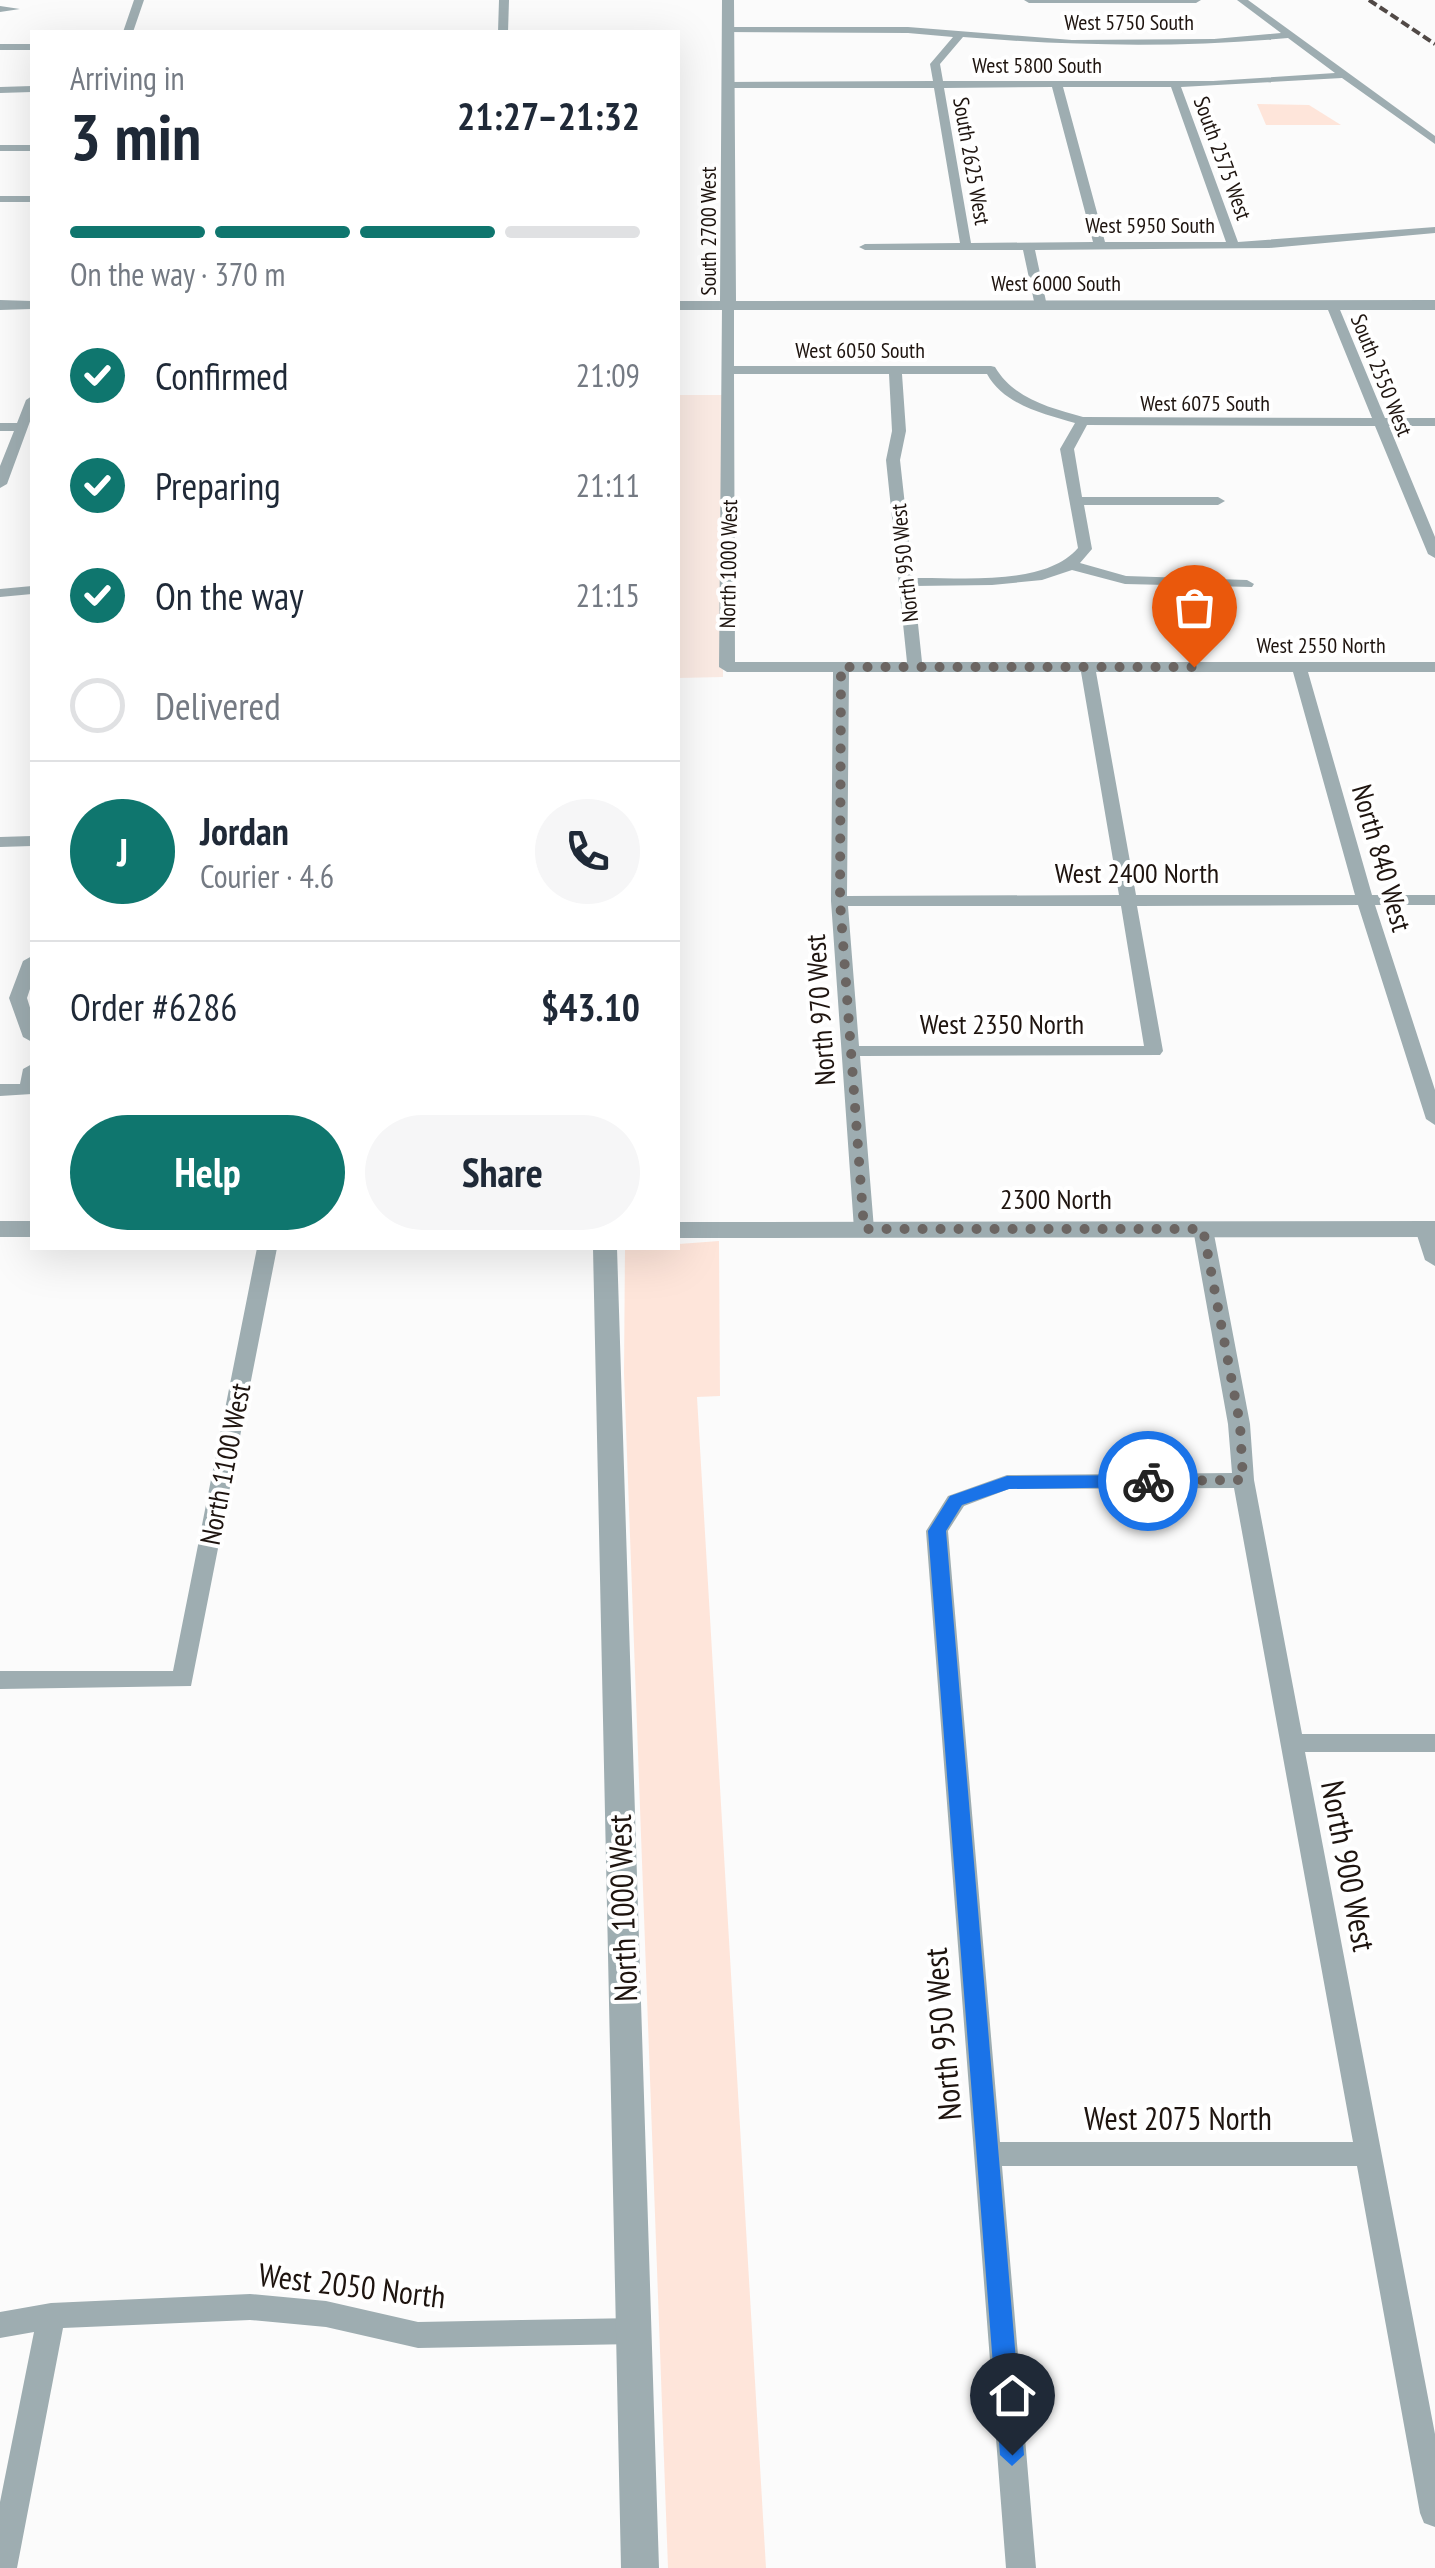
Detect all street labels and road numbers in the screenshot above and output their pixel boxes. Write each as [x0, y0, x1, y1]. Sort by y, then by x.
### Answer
street label: West 5750 South [1064, 8, 1194, 36]
street label: West 5800 South [972, 51, 1102, 79]
street label: South 2575 West [1188, 92, 1258, 224]
street label: South 2625 West [947, 95, 997, 227]
street label: South 2700 West [694, 166, 722, 296]
street label: West 5950 South [1085, 211, 1215, 239]
street label: West 6000 South [991, 269, 1121, 297]
street label: South 2550 West [1345, 310, 1419, 440]
street label: West 6050 South [795, 336, 925, 364]
street label: West 6075 South [1140, 389, 1270, 417]
street label: North 1000 West [713, 499, 743, 629]
street label: North 950 West [884, 502, 924, 624]
street label: West 2550 North [1256, 631, 1386, 659]
street label: North 840 West [1344, 780, 1421, 936]
street label: West 2400 North [1055, 854, 1219, 891]
street label: North 970 West [796, 933, 843, 1087]
street label: West 2350 North [920, 1005, 1084, 1042]
street label: 2300 North [1000, 1180, 1112, 1217]
street label: North 1100 West [191, 1380, 258, 1548]
street label: North 900 West [1312, 1777, 1386, 1955]
street label: North 1000 West [598, 1814, 646, 2002]
street label: North 950 West [914, 1946, 970, 2122]
street label: West 2075 North [1084, 2097, 1272, 2139]
street label: West 2050 North [256, 2253, 448, 2317]

